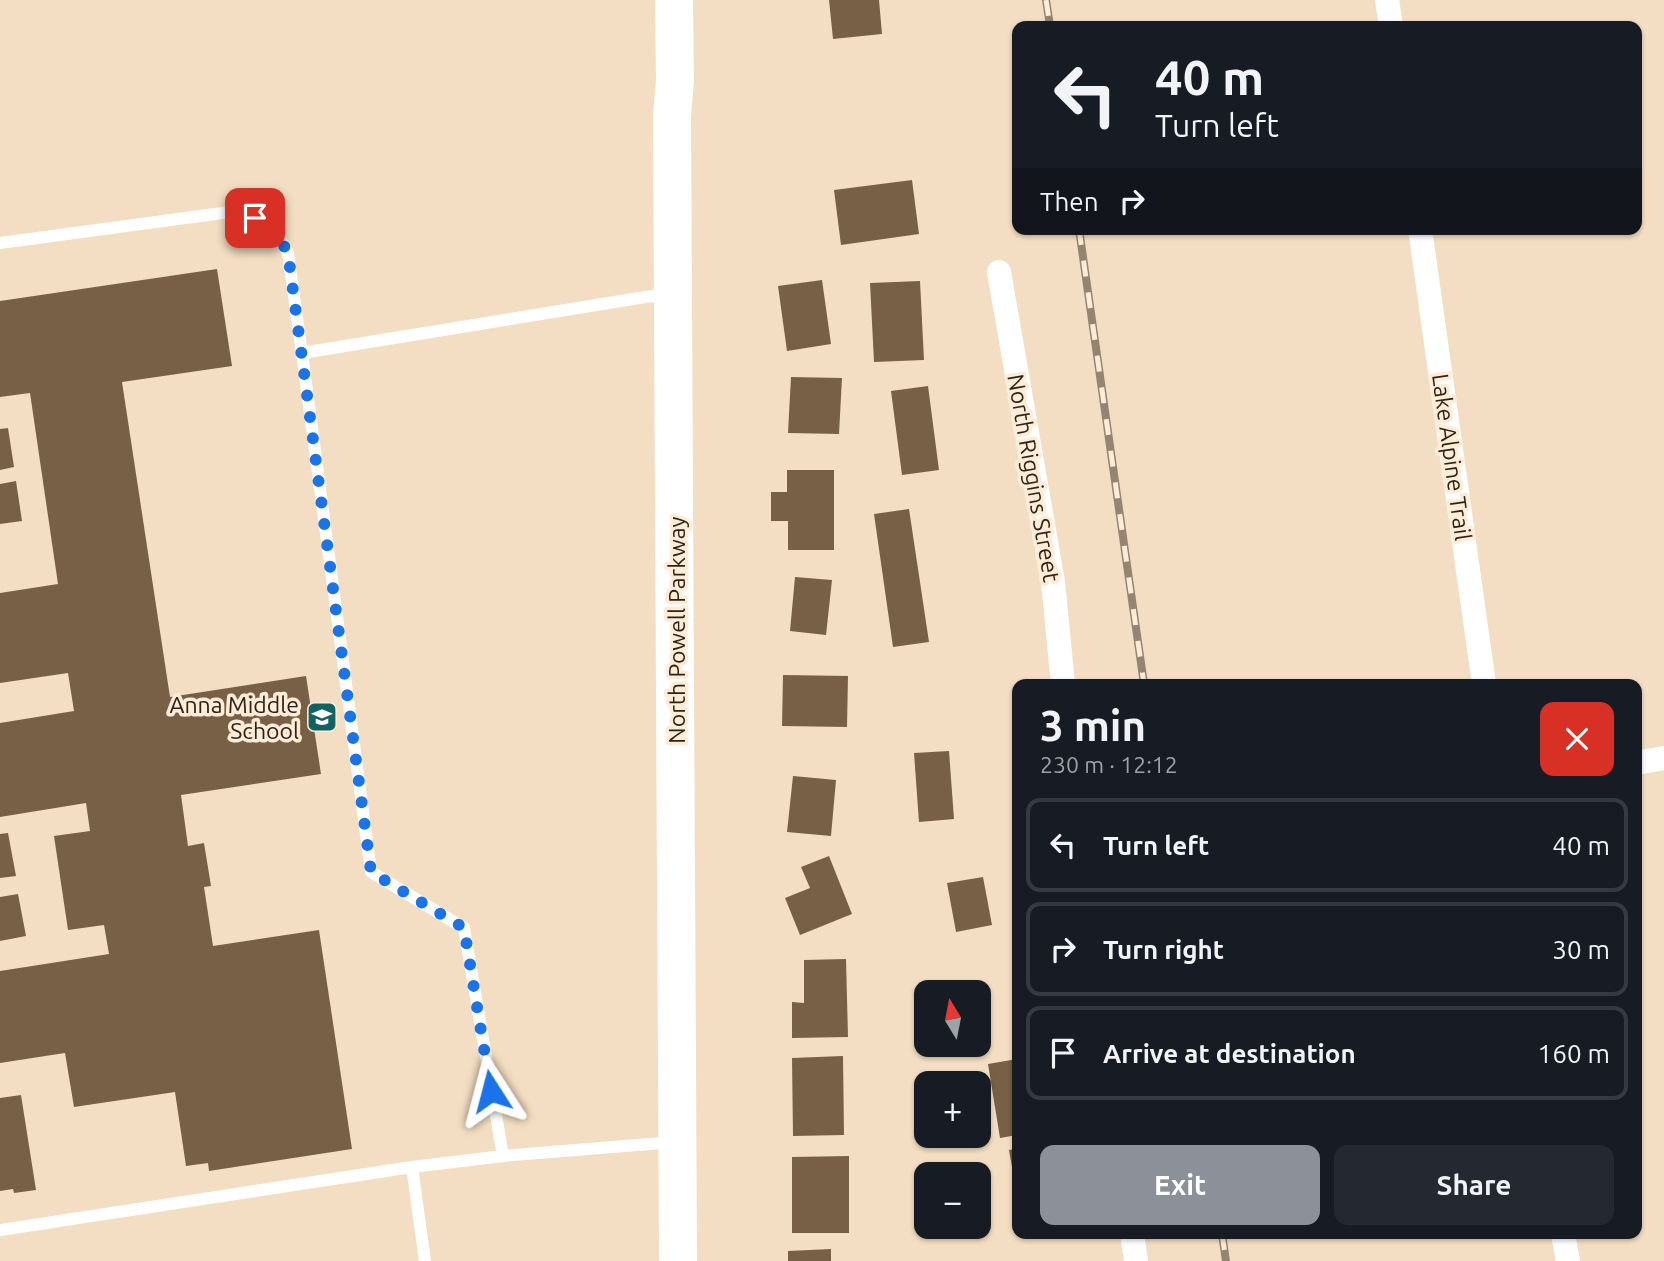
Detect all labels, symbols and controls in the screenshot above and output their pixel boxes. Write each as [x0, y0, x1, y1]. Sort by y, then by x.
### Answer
icon: left [1040, 49, 1131, 140]
text: 40 m [1155, 49, 1264, 104]
text: Turn left [1155, 107, 1279, 143]
icon: right [1113, 182, 1151, 220]
text: Then [1040, 187, 1099, 216]
pin [225, 188, 285, 248]
icon: arrive [236, 199, 274, 237]
street label: North Riggins Street [1003, 372, 1065, 584]
street label: Lake Alpine Trail [1428, 372, 1476, 542]
street label: North Powell Parkway [664, 516, 689, 744]
place label: Anna Middle School [169, 692, 299, 743]
school or university icon: Anna Middle School [305, 700, 339, 734]
text: 3 min [1040, 702, 1146, 749]
button: close [1540, 702, 1614, 776]
text: 230 m · 12:12 [1040, 752, 1178, 777]
icon: left [1044, 826, 1082, 864]
text: Turn left [1103, 831, 1209, 860]
text: 40 m [1552, 831, 1610, 860]
icon: right [1044, 930, 1082, 968]
text: Turn right [1103, 935, 1224, 964]
text: 30 m [1552, 935, 1610, 964]
north arrow [914, 980, 990, 1057]
map controls [914, 980, 991, 1239]
icon: arrive [1044, 1034, 1082, 1072]
text: Arrive at destination [1103, 1039, 1356, 1068]
text: 160 m [1538, 1039, 1610, 1068]
position arrow [454, 1054, 528, 1128]
button: + [914, 1071, 991, 1148]
button: Exit [1040, 1145, 1320, 1225]
button: Share [1334, 1145, 1614, 1225]
button: − [914, 1162, 991, 1239]

